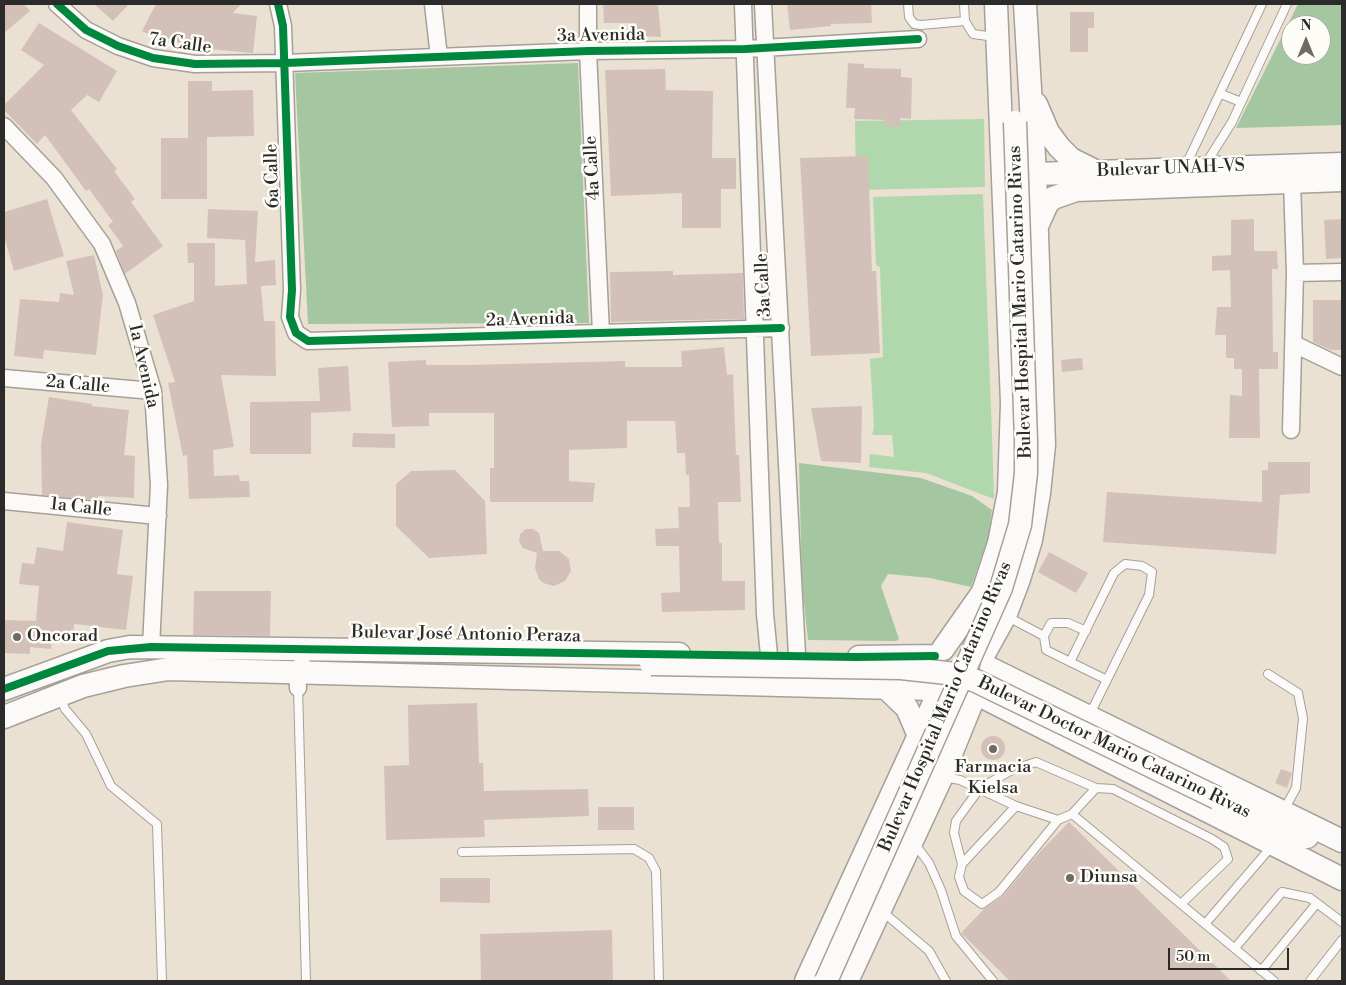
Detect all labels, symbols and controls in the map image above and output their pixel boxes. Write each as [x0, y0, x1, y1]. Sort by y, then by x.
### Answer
north arrow [1281, 15, 1331, 65]
text: N [1300, 17, 1312, 35]
street label: 3a Avenida [557, 24, 645, 48]
street label: 7a Calle [147, 29, 213, 59]
street label: 4a Calle [581, 135, 605, 201]
street label: 6a Calle [261, 143, 285, 209]
street label: Bulevar Hospital Mario Catarino Rivas [1005, 145, 1037, 459]
street label: Bulevar UNAH-VS [1097, 156, 1245, 182]
street label: 3a Calle [752, 252, 776, 318]
street label: 2a Avenida [485, 308, 575, 332]
street label: 1a Avenida [123, 322, 163, 410]
street label: 2a Calle [45, 371, 111, 399]
street label: 1a Calle [49, 494, 113, 522]
street label: Bulevar Hospital Mario Catarino Rivas [875, 559, 1017, 855]
street label: Bulevar José Antonio Peraza [351, 622, 581, 648]
place label: Oncorad [27, 626, 98, 648]
marker: Oncorad [11, 631, 23, 643]
street label: Bulevar Doctor Mario Catarino Rivas [974, 672, 1254, 824]
marker: Farmacia Kielsa [987, 743, 999, 755]
place label: Farmacia Kielsa [955, 757, 1031, 800]
place label: Diunsa [1080, 867, 1138, 889]
marker: Diunsa [1064, 872, 1076, 884]
scale bar [1171, 938, 1292, 970]
text: 50 m [1176, 947, 1210, 966]

